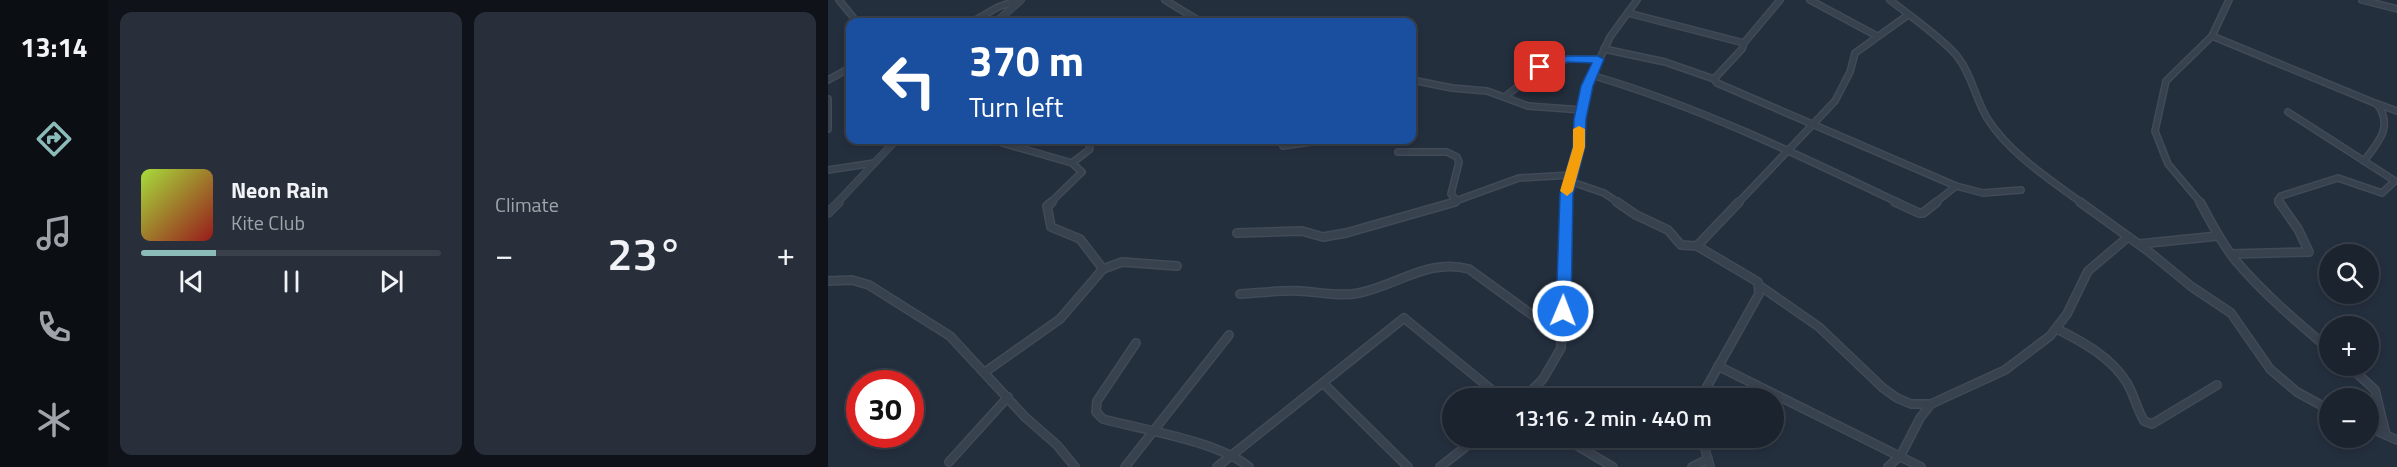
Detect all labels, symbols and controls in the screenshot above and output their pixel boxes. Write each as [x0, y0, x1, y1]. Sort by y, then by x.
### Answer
text: 13:14 [20, 26, 88, 67]
text: 370 m [969, 28, 1084, 92]
pin [1514, 41, 1565, 92]
icon: left [870, 42, 948, 120]
icon: arrive [1523, 50, 1556, 83]
text: Turn left [969, 86, 1063, 127]
icon: directions [33, 118, 75, 160]
text: Neon Rain [231, 173, 329, 207]
text: Climate [495, 189, 559, 220]
text: Kite Club [231, 207, 305, 238]
icon: music [33, 212, 75, 254]
text: 23° [607, 219, 683, 287]
text: − [495, 229, 513, 279]
text: + [777, 229, 795, 279]
map controls [2319, 244, 2379, 448]
button: search [2319, 244, 2379, 304]
icon: previous [175, 265, 208, 298]
icon: pause [275, 265, 308, 298]
icon: next [375, 265, 408, 298]
position arrow [1531, 279, 1595, 343]
icon: phone [33, 306, 75, 348]
button: + [2319, 316, 2379, 376]
speed limit sign: 30 [846, 370, 924, 448]
button: − [2319, 388, 2379, 448]
icon: climate [33, 399, 75, 441]
text: 13:16 · 2 min · 440 m [1514, 401, 1712, 435]

